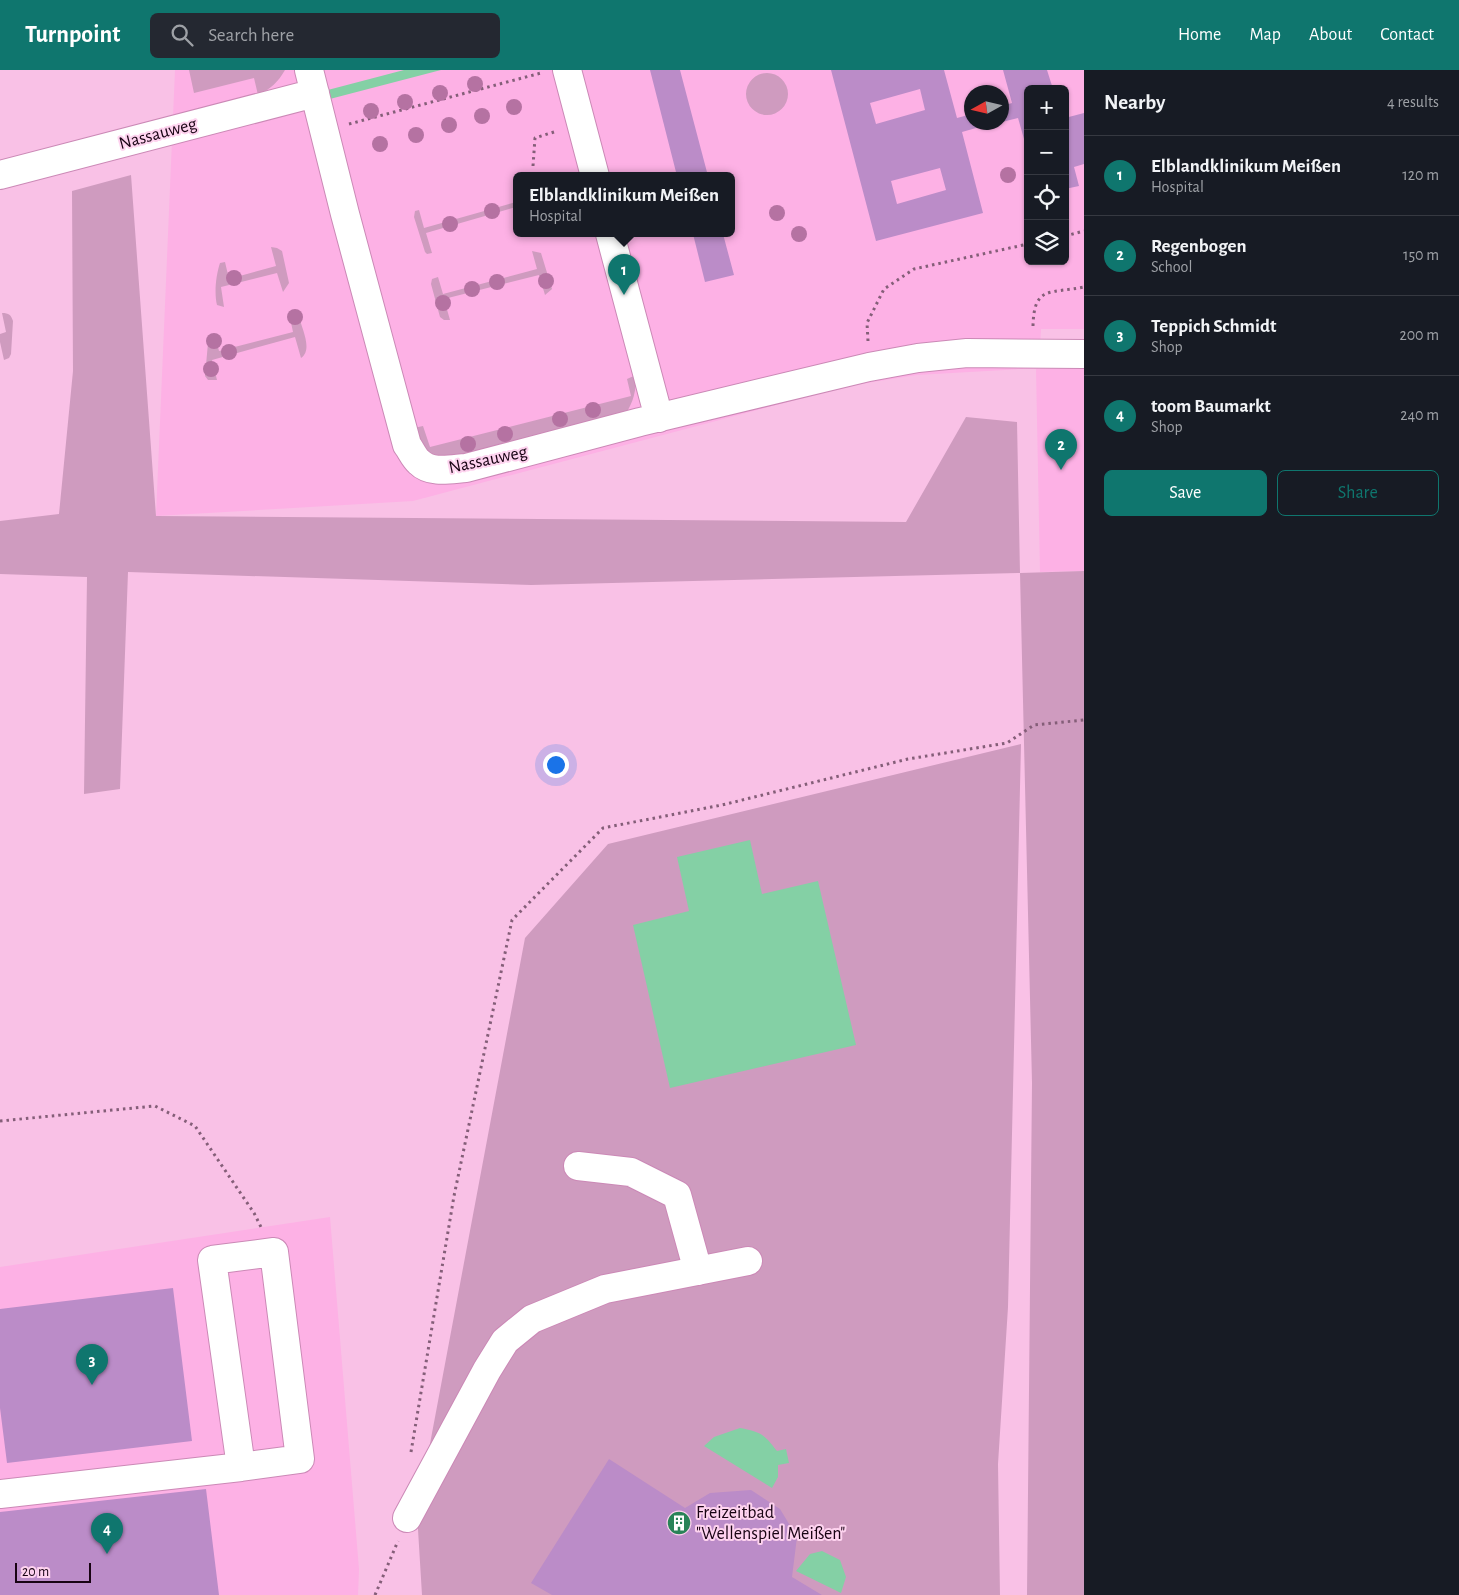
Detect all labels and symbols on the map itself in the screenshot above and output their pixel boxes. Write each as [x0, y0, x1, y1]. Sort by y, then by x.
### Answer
north arrow [964, 85, 1009, 130]
street label: Nassauweg [117, 115, 199, 153]
pin: 1 [608, 254, 640, 295]
pin: 2 [1045, 429, 1077, 470]
street label: Nassauweg [447, 443, 529, 477]
your location [543, 752, 569, 778]
pin: 3 [76, 1344, 108, 1385]
place label: Freizeitbad "Wellenspiel Meißen" [696, 1504, 845, 1543]
building icon: Freizeitbad "Wellenspiel Meißen" [666, 1510, 692, 1536]
pin: 4 [91, 1513, 123, 1554]
scale bar [15, 1560, 91, 1583]

